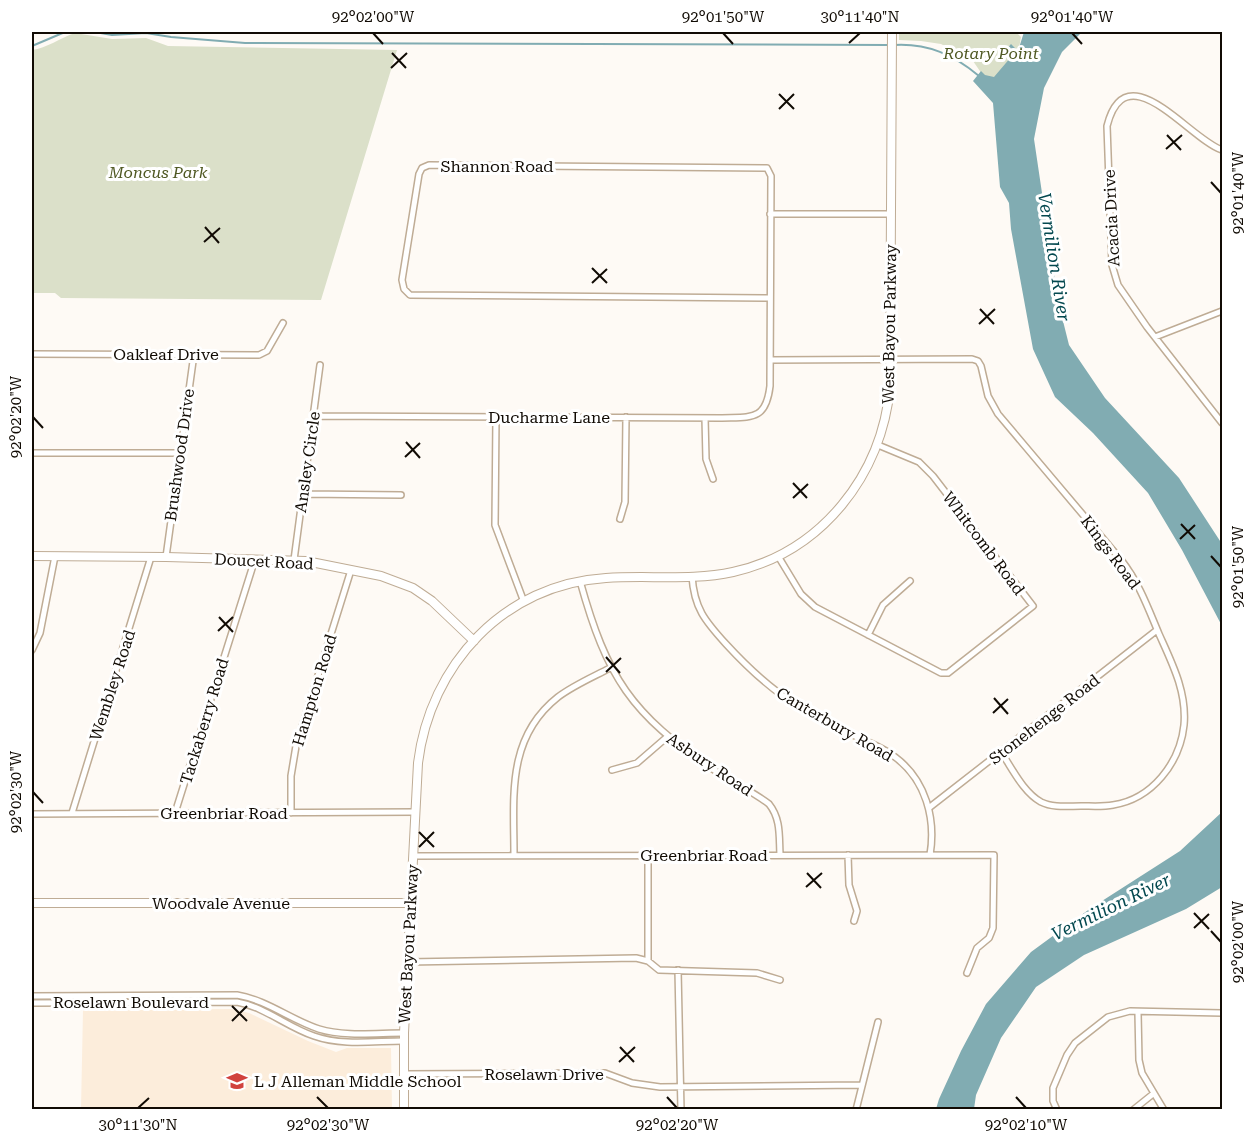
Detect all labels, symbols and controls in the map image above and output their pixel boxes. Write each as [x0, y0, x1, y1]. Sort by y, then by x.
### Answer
text: 92°02'00"W [332, 8, 415, 26]
text: 92°01'50"W [682, 8, 765, 26]
text: 30°11'40"N [820, 8, 900, 26]
text: 92°01'40"W [1031, 8, 1114, 26]
park label: Rotary Point [942, 44, 1039, 63]
text: 92°01'40"W [1229, 151, 1247, 234]
street label: Shannon Road [440, 157, 554, 176]
park label: Moncus Park [108, 163, 208, 182]
street label: Acacia Drive [1099, 169, 1124, 267]
water label: Vermilion River [1034, 191, 1075, 323]
street label: West Bayou Parkway [879, 243, 900, 404]
street label: Oakleaf Drive [113, 345, 219, 364]
text: 92°02'20"W [7, 375, 25, 458]
street label: Brushwood Drive [161, 387, 198, 523]
street label: Ducharme Lane [488, 408, 610, 427]
street label: Ansley Circle [291, 410, 324, 514]
street label: Whitcomb Road [939, 488, 1029, 599]
street label: Kings Road [1077, 512, 1144, 593]
text: 92°01'50"W [1229, 525, 1247, 608]
street label: Doucet Road [214, 549, 314, 574]
street label: Wembley Road [86, 627, 139, 743]
street label: Hampton Road [288, 632, 341, 748]
street label: Tackaberry Road [176, 656, 233, 786]
street label: Stonehenge Road [985, 670, 1103, 768]
street label: Canterbury Road [773, 683, 897, 766]
street label: Asbury Road [663, 729, 756, 800]
text: 92°02'30"W [7, 750, 25, 833]
street label: Greenbriar Road [160, 804, 288, 823]
street label: Greenbriar Road [640, 846, 768, 865]
street label: West Bayou Parkway [395, 863, 422, 1024]
water label: Vermilion River [1048, 868, 1174, 944]
street label: Woodvale Avenue [152, 894, 290, 913]
text: 92°02'00"W [1229, 900, 1247, 983]
street label: Roselawn Boulevard [53, 993, 209, 1012]
street label: Roselawn Drive [484, 1065, 604, 1084]
school or university icon: L J Alleman Middle School [225, 1069, 249, 1093]
place label: L J Alleman Middle School [254, 1072, 462, 1091]
text: 30°11'30"N [98, 1116, 178, 1134]
text: 92°02'30"W [287, 1116, 370, 1134]
text: 92°02'20"W [636, 1116, 719, 1134]
text: 92°02'10"W [985, 1116, 1068, 1134]

